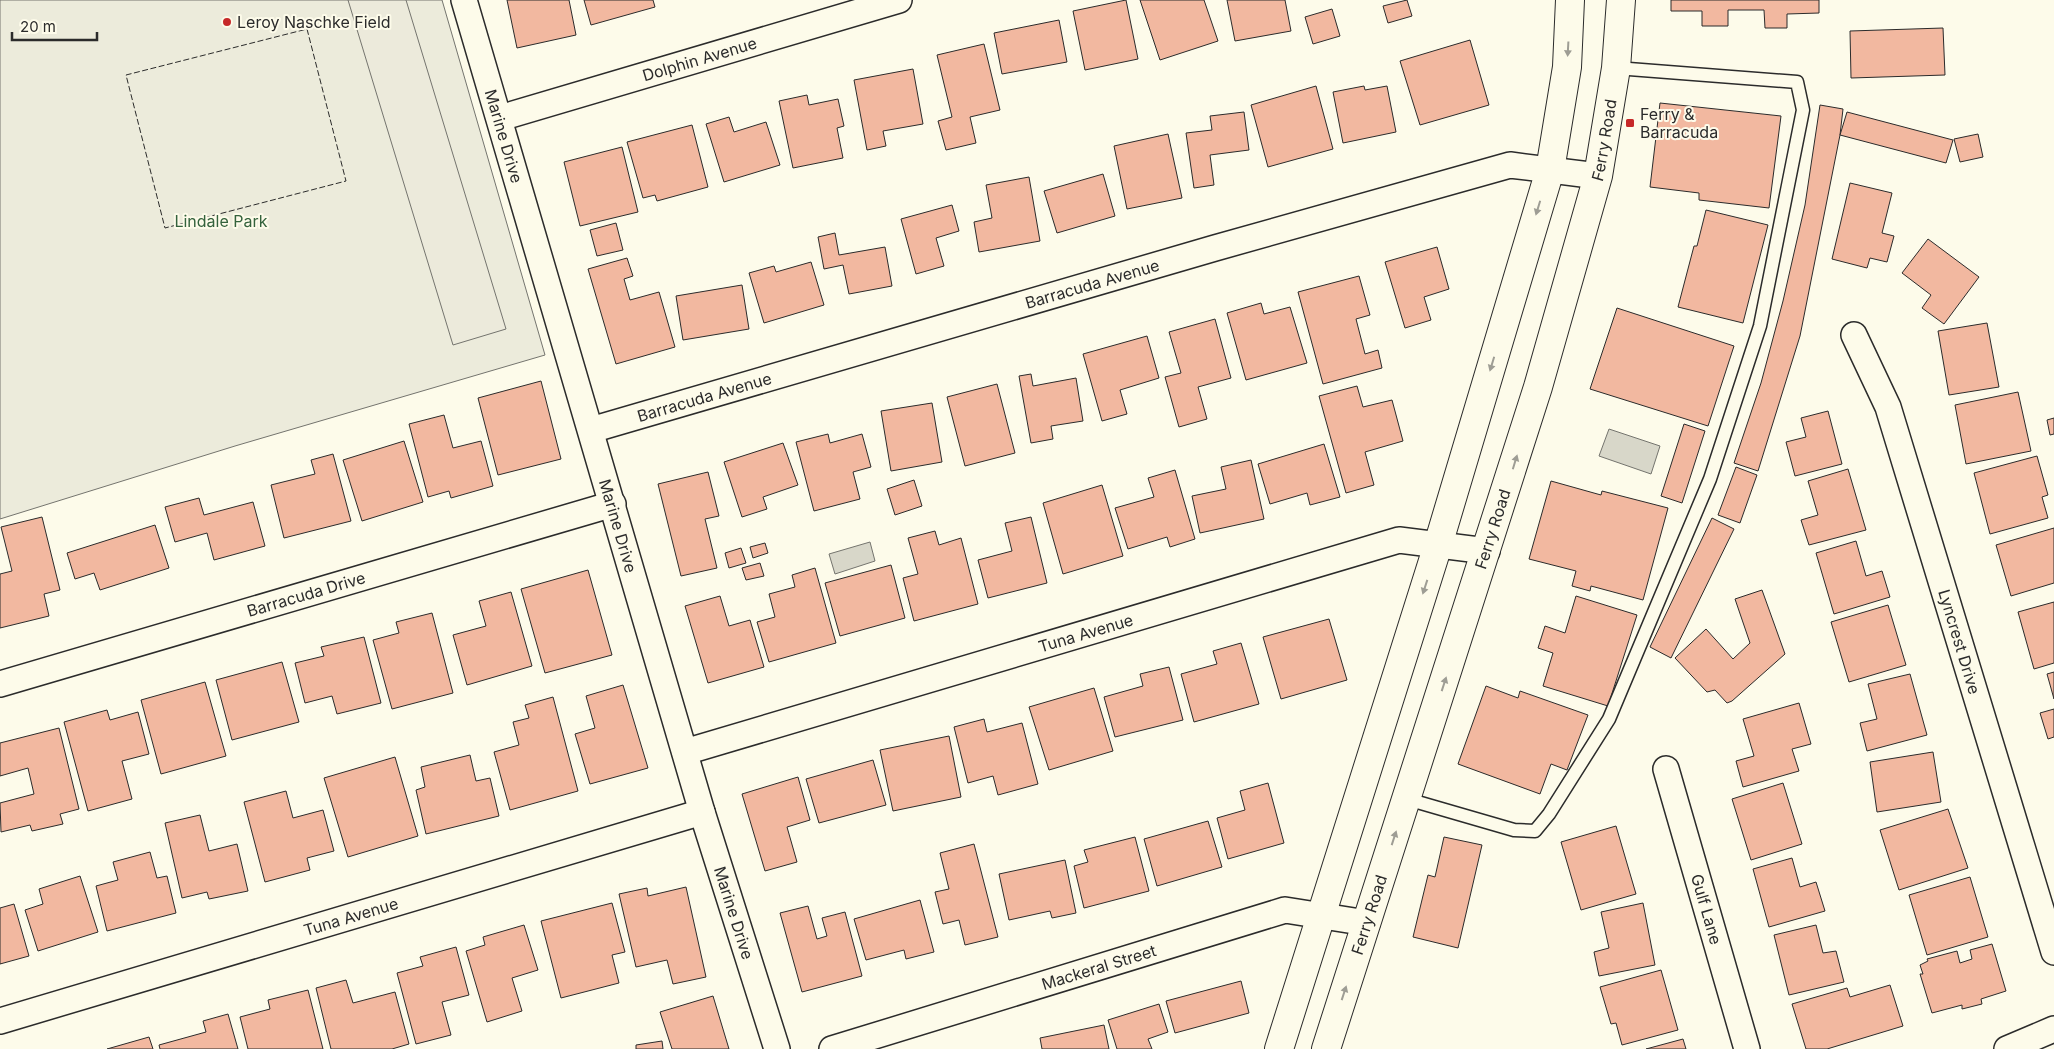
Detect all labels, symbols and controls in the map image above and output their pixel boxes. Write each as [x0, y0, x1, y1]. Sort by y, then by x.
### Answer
scale bar [12, 10, 98, 42]
place label: Leroy Naschke Field [237, 12, 391, 32]
marker: Leroy Naschke Field [221, 16, 233, 28]
text: 20 m [20, 17, 56, 36]
street label: Dolphin Avenue [640, 33, 759, 85]
one-way arrow [1563, 41, 1571, 57]
street label: Marine Drive [481, 87, 527, 185]
street label: Ferry Road [1587, 97, 1621, 183]
place label: Ferry & Barracuda [1640, 104, 1718, 142]
marker: Ferry & Barracuda [1624, 117, 1636, 129]
one-way arrow [1534, 201, 1542, 216]
park label: Lindale Park [174, 211, 268, 231]
street label: Barracuda Avenue [1023, 255, 1162, 313]
one-way arrow [1488, 357, 1496, 372]
street label: Barracuda Avenue [635, 368, 774, 426]
one-way arrow [1511, 454, 1519, 469]
street label: Marine Drive [595, 477, 641, 575]
street label: Ferry Road [1470, 487, 1515, 571]
street label: Barracuda Drive [245, 567, 368, 621]
one-way arrow [1421, 579, 1428, 594]
street label: Lyncrest Drive [1934, 587, 1985, 697]
street label: Tuna Avenue [1036, 610, 1135, 657]
one-way arrow [1441, 676, 1449, 691]
one-way arrow [1391, 831, 1399, 846]
street label: Marine Drive [710, 864, 758, 962]
street label: Ferry Road [1347, 872, 1391, 957]
street label: Gulf Lane [1687, 872, 1726, 947]
street label: Tuna Avenue [301, 893, 400, 940]
street label: Mackeral Street [1039, 940, 1158, 994]
one-way arrow [1341, 985, 1349, 1000]

